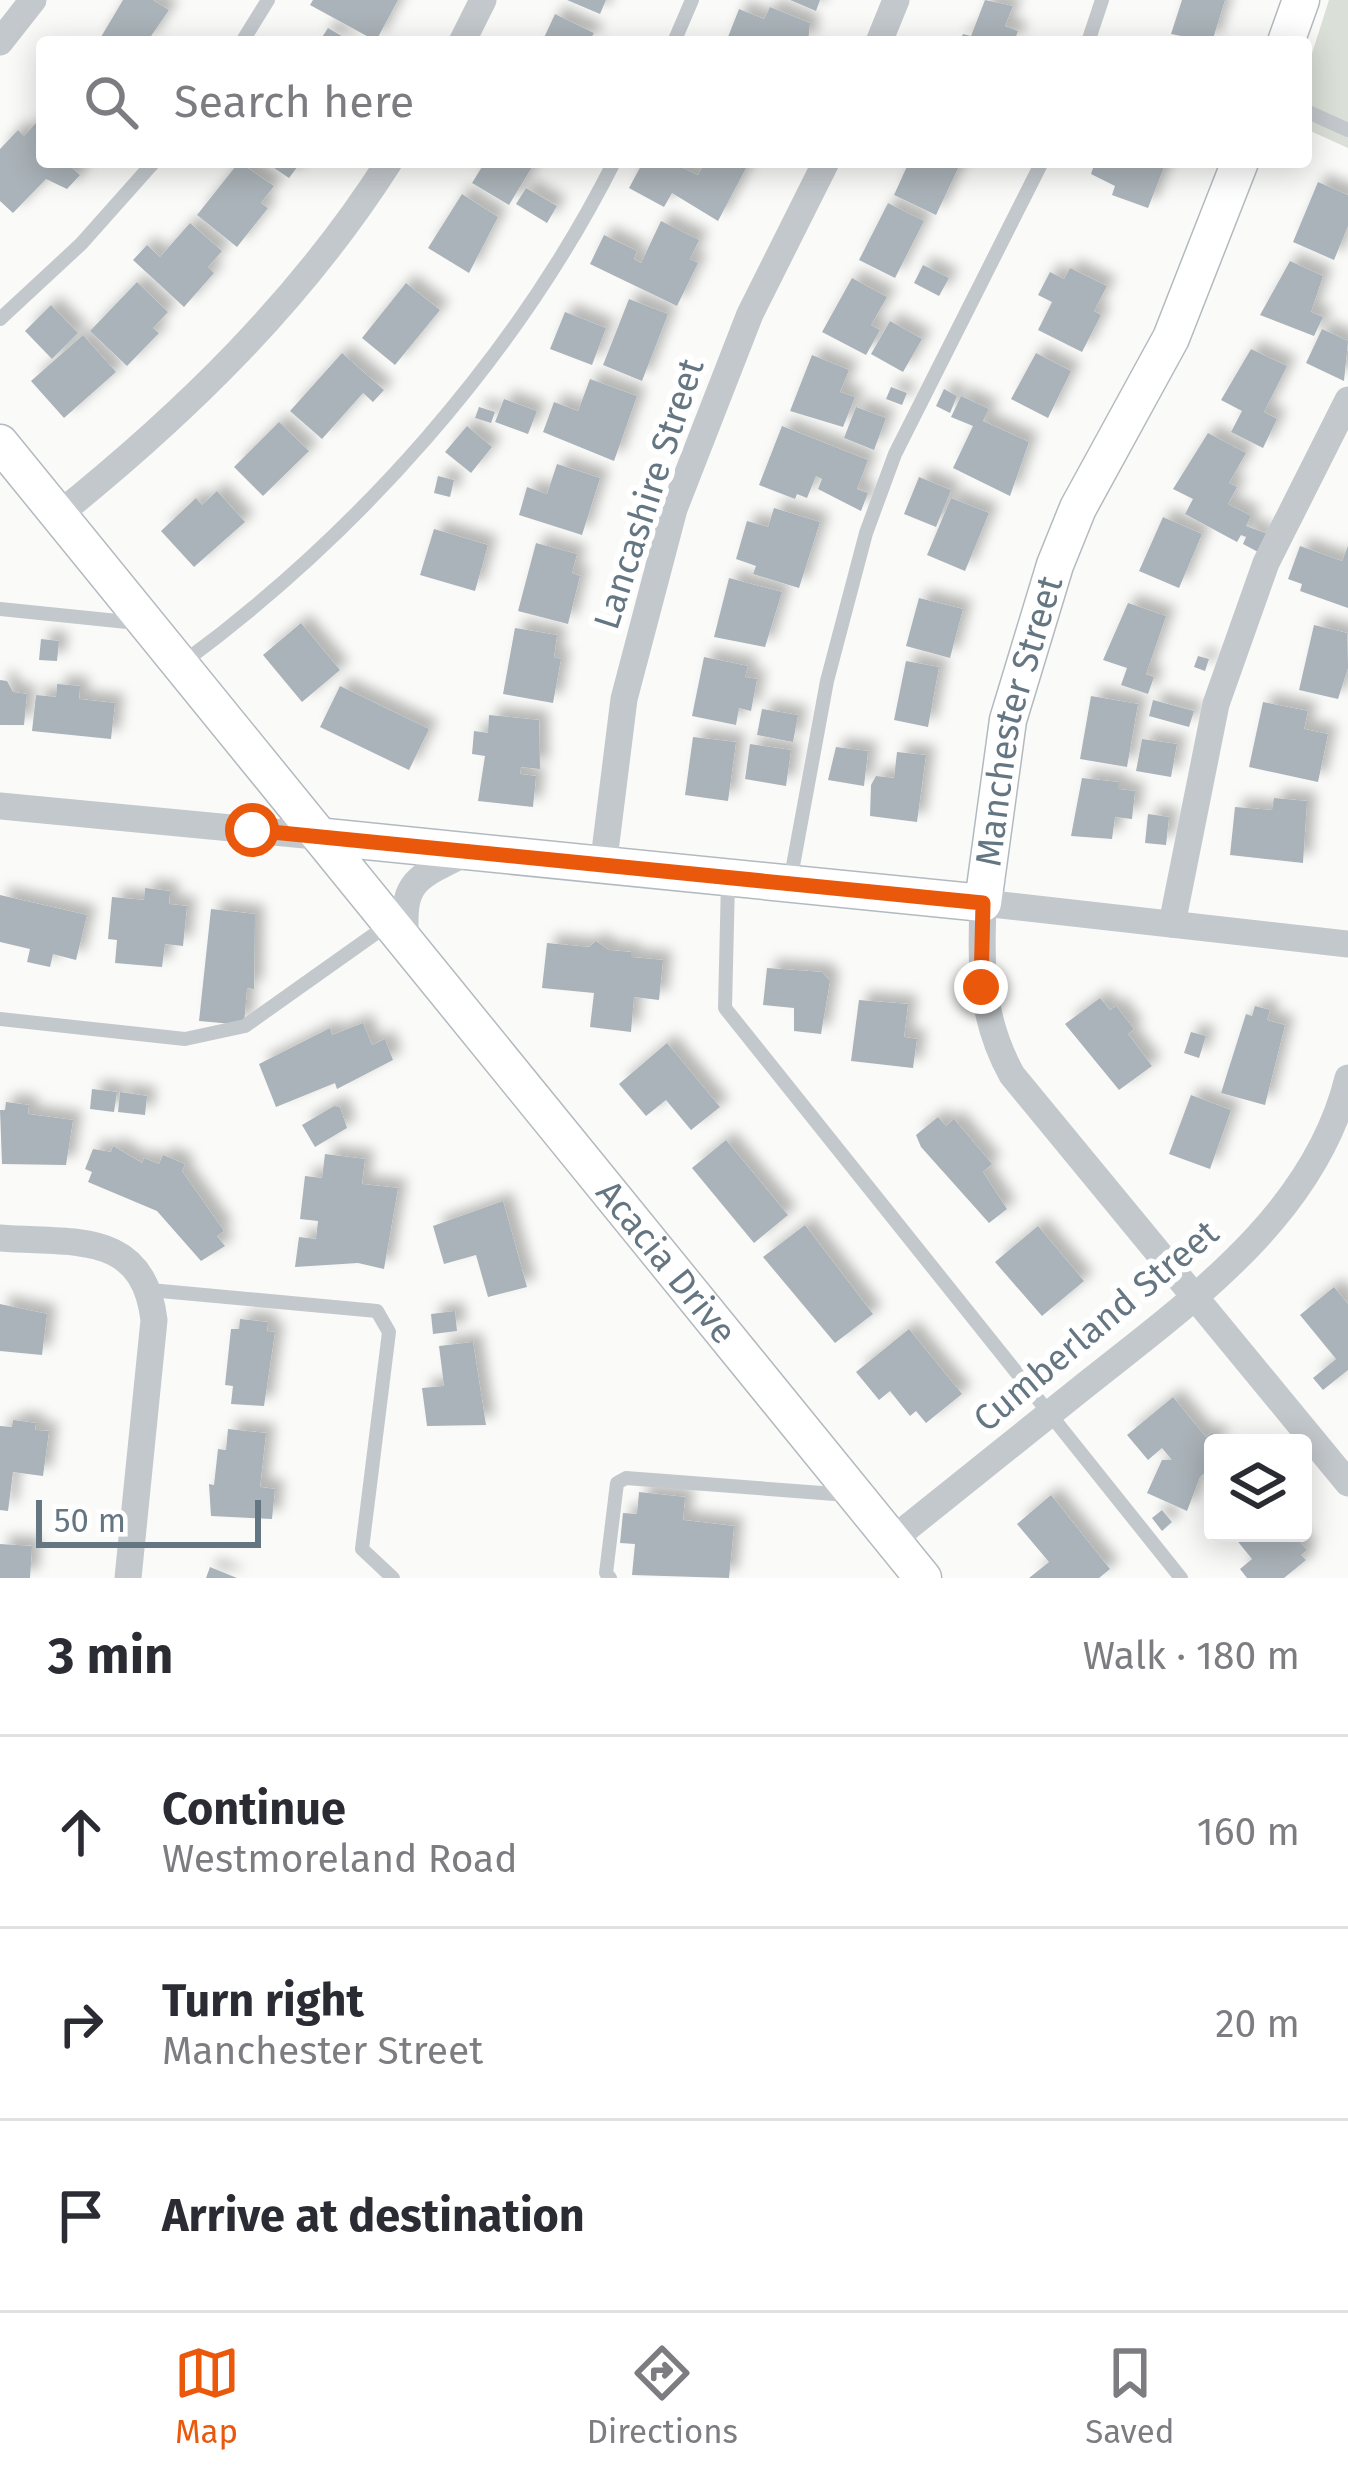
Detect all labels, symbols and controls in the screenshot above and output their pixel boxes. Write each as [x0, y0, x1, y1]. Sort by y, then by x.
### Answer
search box [36, 36, 1312, 168]
icon: search [78, 69, 144, 135]
text: Search here [174, 75, 414, 129]
street label: Lancashire Street [585, 353, 713, 635]
street label: Manchester Street [966, 571, 1072, 869]
route start [225, 803, 279, 857]
route end [954, 960, 1008, 1014]
street label: Acacia Drive [587, 1172, 746, 1353]
street label: Cumberland Street [965, 1211, 1227, 1441]
map controls [1204, 1434, 1312, 1542]
button: layers [1204, 1434, 1312, 1542]
scale bar [36, 1494, 261, 1547]
text: 50 m [54, 1501, 126, 1541]
text: 3 min [48, 1625, 174, 1687]
text: Walk · 180 m [1083, 1633, 1300, 1679]
text: Continue [162, 1782, 346, 1836]
icon: ahead [48, 1799, 114, 1865]
text: 160 m [1197, 1809, 1300, 1855]
text: Westmoreland Road [162, 1836, 518, 1882]
text: Turn right [162, 1974, 364, 2028]
icon: right [48, 1991, 114, 2057]
text: 20 m [1215, 2001, 1300, 2047]
text: Manchester Street [162, 2028, 483, 2074]
icon: arrive [48, 2183, 114, 2249]
text: Arrive at destination [162, 2189, 585, 2243]
tab: Map [174, 2340, 240, 2452]
tab: Directions [587, 2340, 738, 2452]
tab: Saved [1085, 2340, 1174, 2452]

